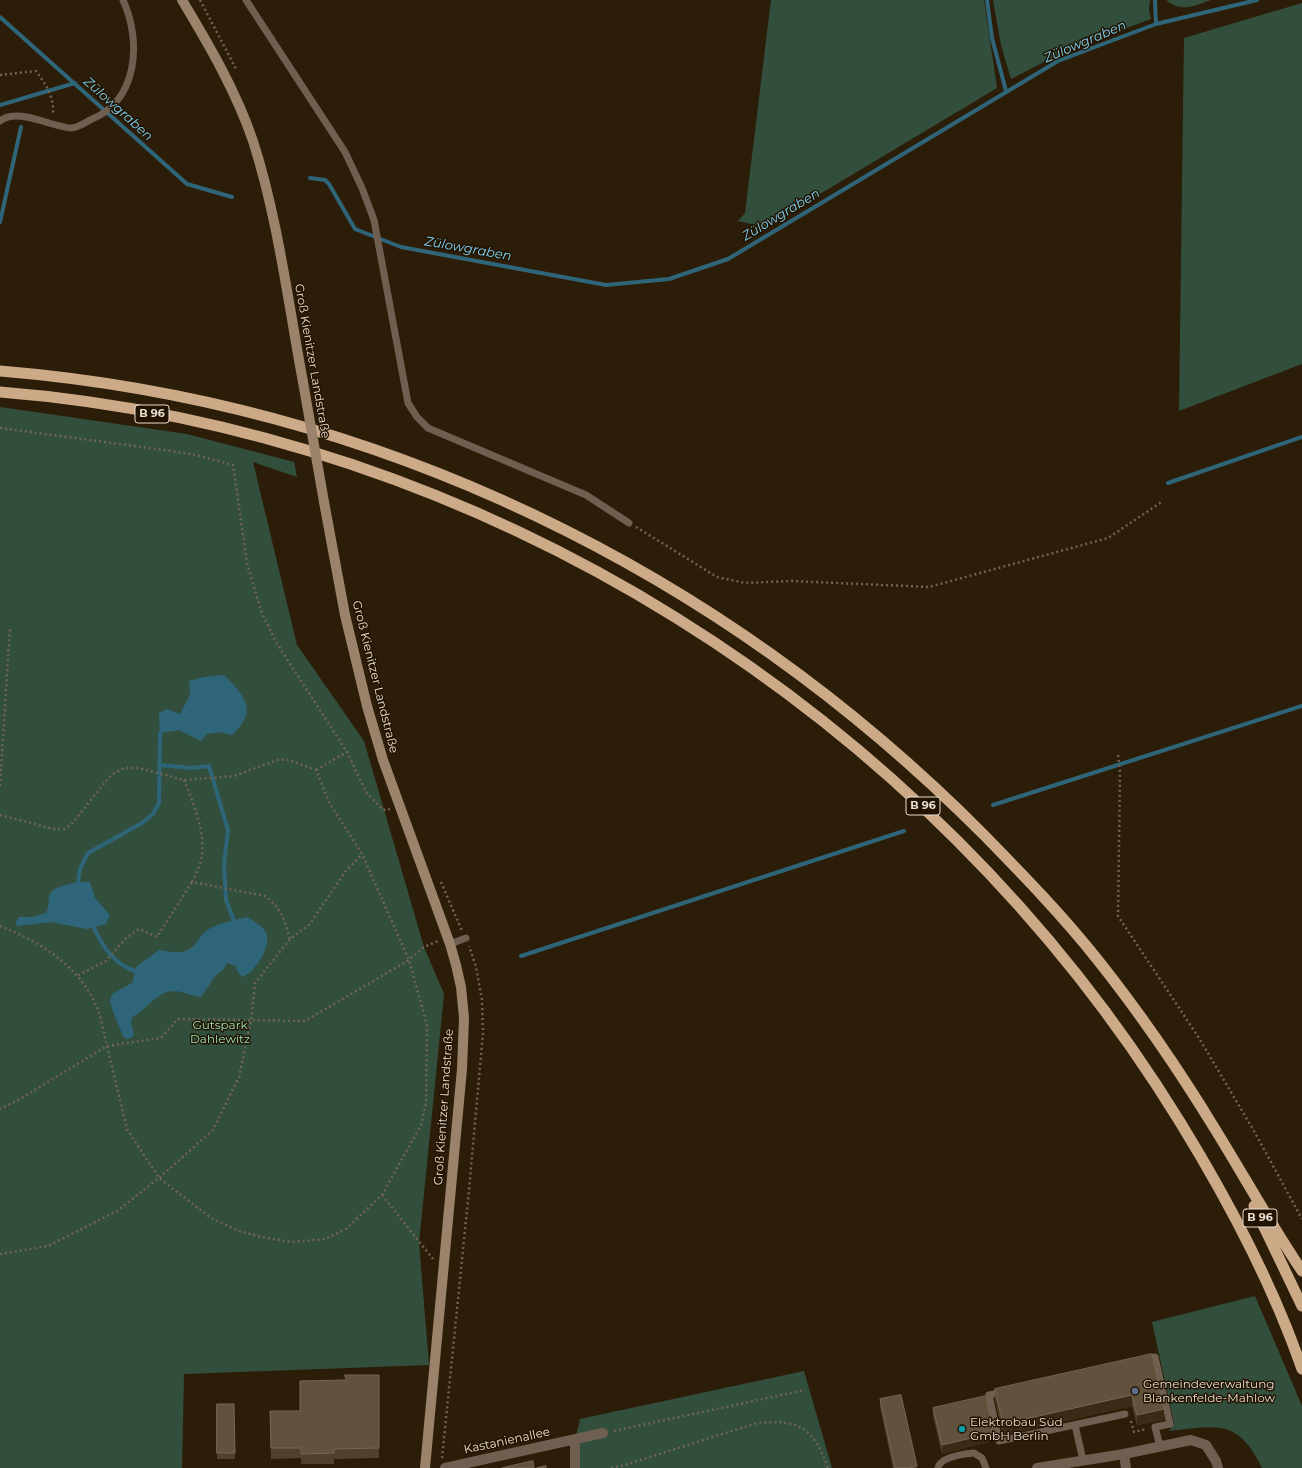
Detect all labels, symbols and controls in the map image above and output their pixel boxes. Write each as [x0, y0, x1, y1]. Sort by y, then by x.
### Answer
water label: Zülowgraben [1041, 18, 1129, 66]
water label: Zülowgraben [80, 74, 156, 144]
water label: Zülowgraben [739, 186, 823, 244]
water label: Zülowgraben [423, 234, 513, 264]
street label: Groß Kienitzer Landstraße [291, 283, 333, 439]
road number: B 96 [135, 405, 169, 423]
street label: Groß Kienitzer Landstraße [349, 599, 401, 755]
road number: B 96 [906, 797, 940, 815]
park label: Gutspark Dahlewitz [190, 1018, 250, 1046]
street label: Groß Kienitzer Landstraße [431, 1028, 457, 1186]
road number: B 96 [1243, 1209, 1277, 1227]
place label: Gemeindeverwaltung Blankenfelde-Mahlow [1143, 1377, 1275, 1405]
marker: Gemeindeverwaltung Blankenfelde-Mahlow [1130, 1386, 1140, 1396]
place label: Elektrobau Süd GmbH Berlin [970, 1415, 1063, 1443]
marker: Elektrobau Süd GmbH Berlin [957, 1424, 967, 1434]
street label: Kastanienallee [463, 1425, 551, 1457]

